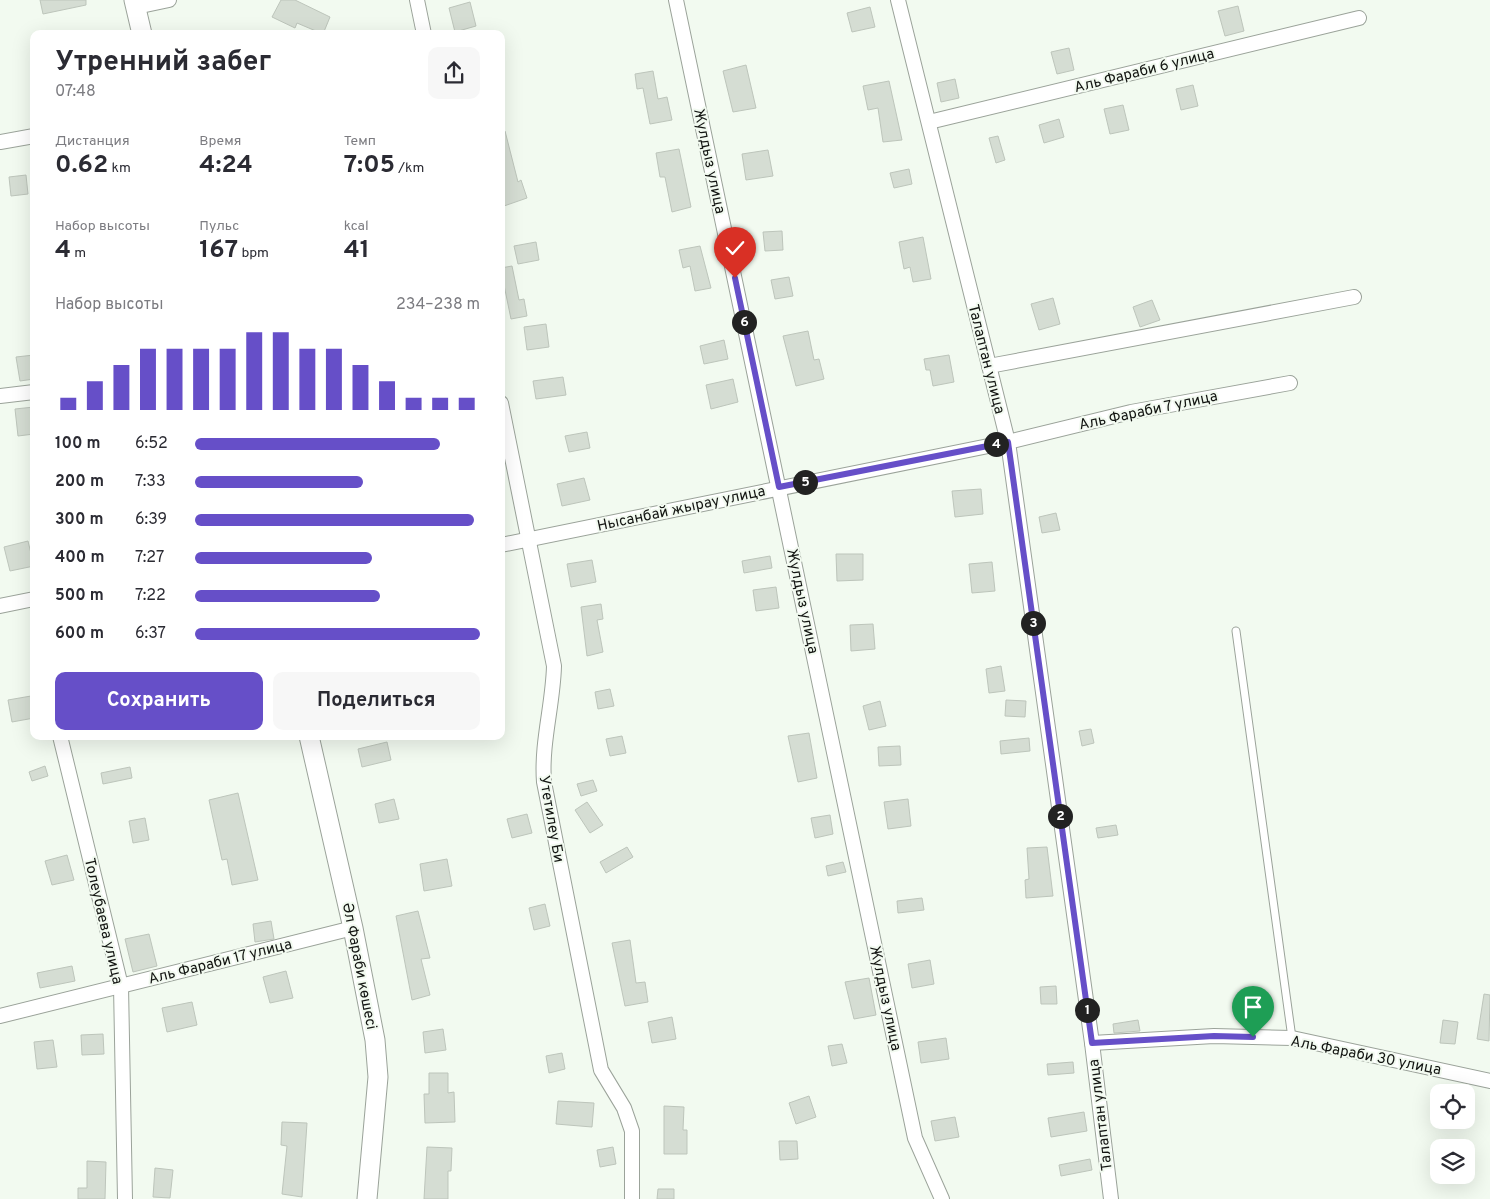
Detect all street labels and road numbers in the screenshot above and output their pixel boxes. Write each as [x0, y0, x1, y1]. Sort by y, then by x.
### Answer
street label: Аль Фараби 6 улица [1072, 45, 1216, 98]
street label: Жулдыз улица [688, 107, 729, 216]
street label: Талаптан улица [963, 303, 1008, 416]
street label: Аль Фараби 7 улица [1077, 387, 1219, 435]
street label: Нысанбай жырау улица [595, 482, 767, 537]
street label: Жулдыз улица [781, 547, 822, 656]
street label: Утетилеу Би [534, 774, 568, 864]
street label: Толеубаева улица [79, 856, 126, 986]
street label: Әл Фараби көшесі [337, 901, 380, 1031]
street label: Аль Фараби 17 улица [147, 935, 294, 989]
street label: Жулдыз улица [864, 944, 905, 1053]
street label: Аль Фараби 30 улица [1289, 1033, 1443, 1080]
street label: Талаптан улица [1085, 1058, 1118, 1172]

